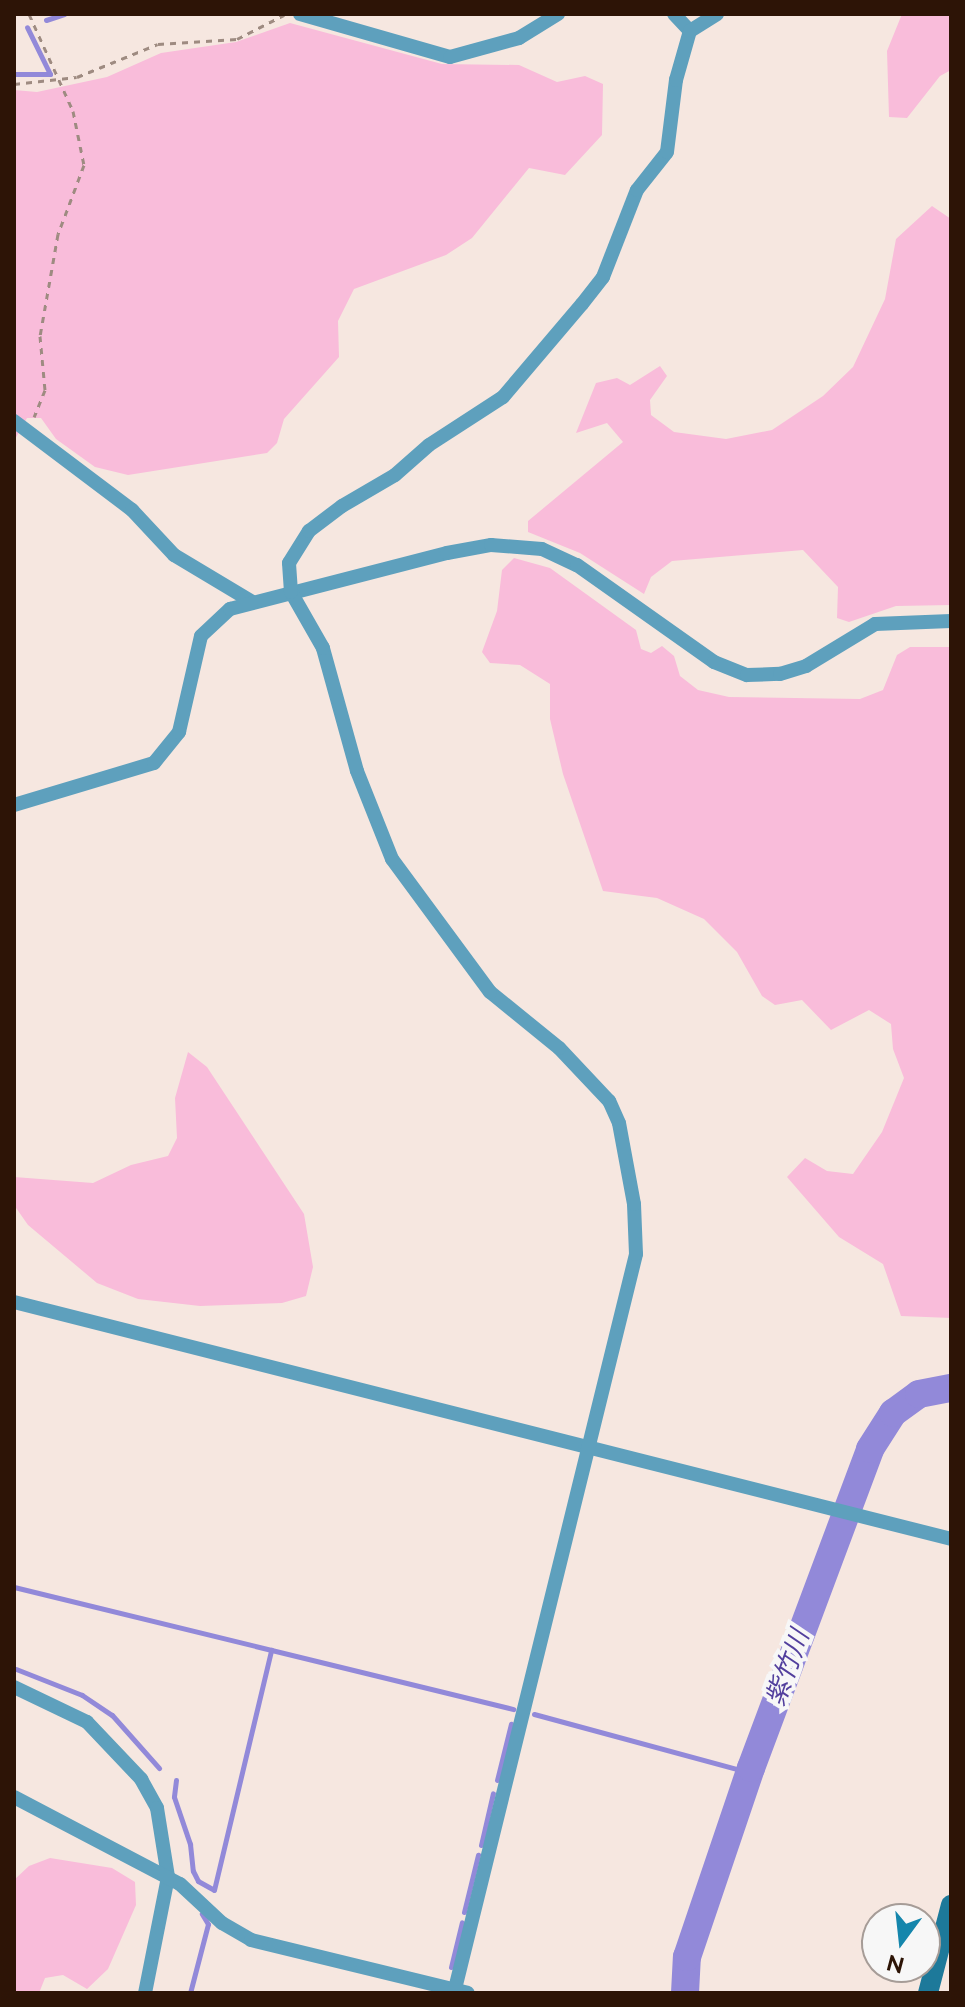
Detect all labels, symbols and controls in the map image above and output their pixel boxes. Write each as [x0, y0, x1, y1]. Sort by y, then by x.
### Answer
water label: 紫竹川 [760, 1626, 816, 1710]
north arrow [861, 1903, 941, 1983]
text: N [884, 1950, 907, 1979]

